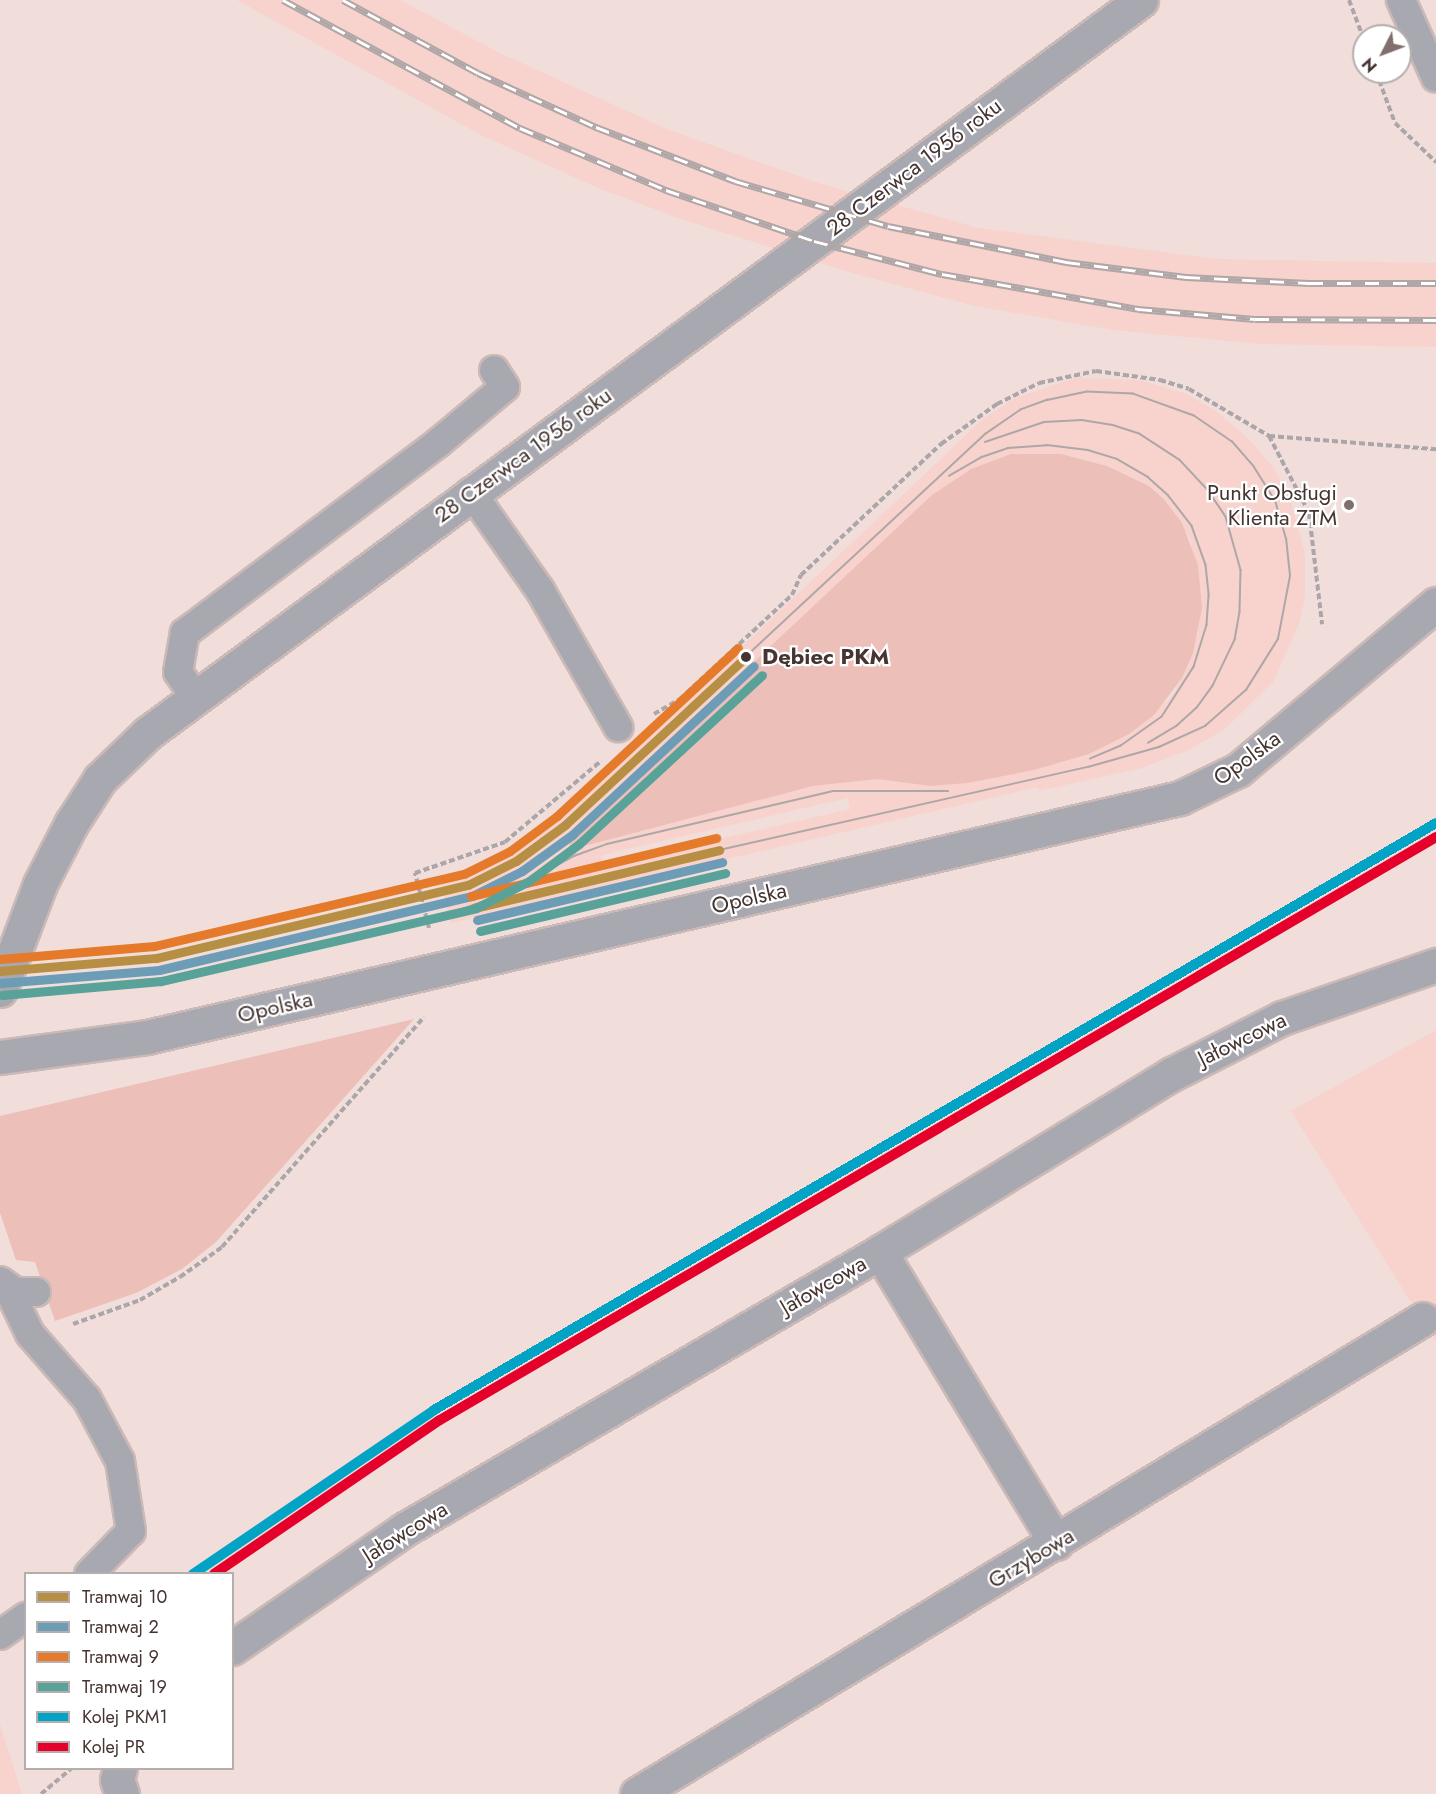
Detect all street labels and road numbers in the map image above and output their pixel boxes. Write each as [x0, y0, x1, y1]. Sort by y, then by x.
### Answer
street label: 28 Czerwca 1956 roku [821, 93, 1007, 241]
street label: 28 Czerwca 1956 roku [429, 382, 617, 528]
street label: Opolska [1208, 725, 1286, 791]
street label: Opolska [709, 877, 789, 919]
street label: Opolska [235, 986, 315, 1028]
street label: Jałowcowa [1194, 1006, 1290, 1072]
street label: Jałowcowa [775, 1250, 871, 1320]
street label: Jałowcowa [358, 1496, 452, 1568]
street label: Grzybowa [983, 1522, 1079, 1594]

